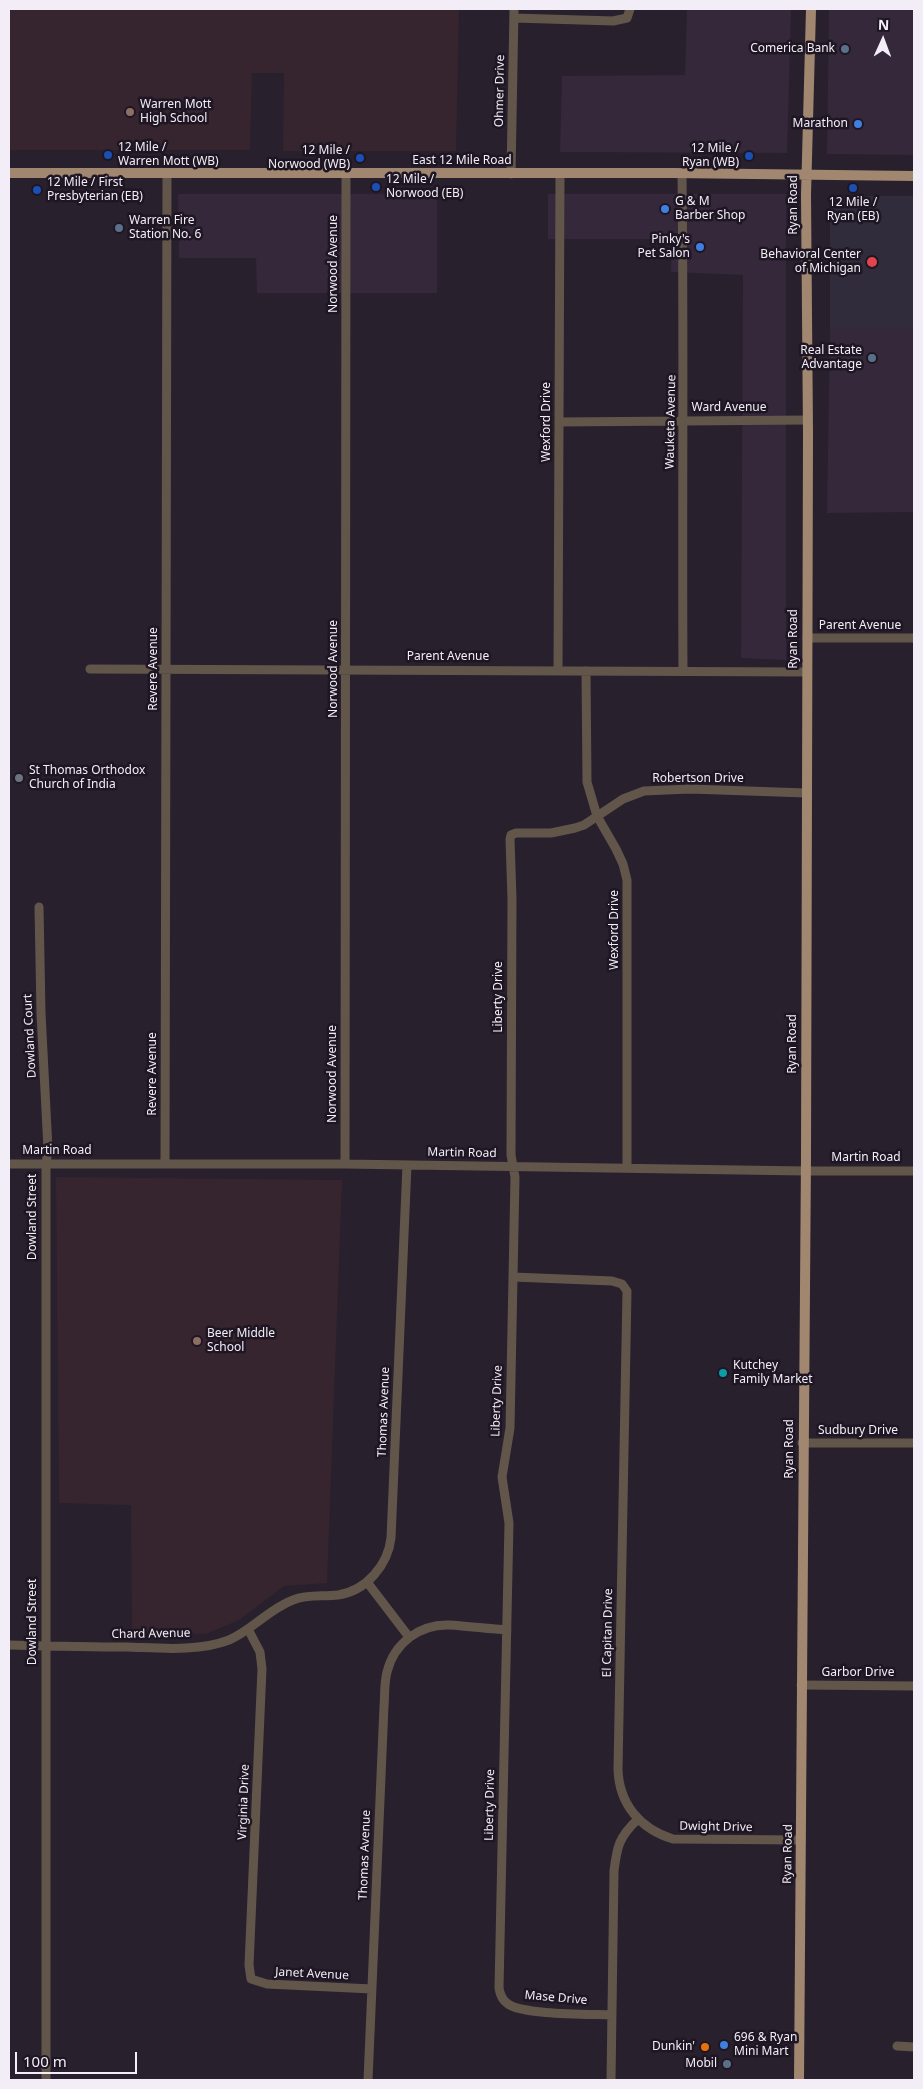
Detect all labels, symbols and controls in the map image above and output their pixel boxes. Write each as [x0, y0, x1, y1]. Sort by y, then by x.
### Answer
north arrow [858, 15, 908, 65]
text: N [878, 15, 890, 34]
place label: Comerica Bank [750, 42, 835, 56]
marker: Comerica Bank [839, 43, 851, 55]
street label: Ohmer Drive [492, 55, 508, 127]
place label: Warren Mott High School [140, 98, 211, 126]
marker: Warren Mott High School [124, 106, 136, 118]
place label: Marathon [793, 117, 848, 131]
marker: Marathon [852, 118, 864, 130]
place label: 12 Mile / Warren Mott (WB) [118, 141, 219, 169]
place label: 12 Mile / Ryan (WB) [682, 142, 739, 170]
place label: 12 Mile / Norwood (WB) [268, 144, 350, 172]
marker: 12 Mile / Warren Mott (WB) [102, 149, 114, 161]
marker: 12 Mile / Ryan (WB) [743, 150, 755, 162]
marker: 12 Mile / Norwood (WB) [354, 152, 366, 164]
street label: East 12 Mile Road [412, 154, 512, 168]
place label: 12 Mile / Norwood (EB) [386, 173, 463, 201]
street label: Ryan Road [787, 175, 801, 235]
place label: 12 Mile / First Presbyterian (EB) [47, 176, 143, 204]
marker: 12 Mile / Norwood (EB) [370, 181, 382, 193]
marker: 12 Mile / Ryan (EB) [847, 182, 859, 194]
marker: 12 Mile / First Presbyterian (EB) [31, 184, 43, 196]
place label: G & M Barber Shop [675, 195, 745, 223]
place label: 12 Mile / Ryan (EB) [827, 196, 879, 224]
marker: G & M Barber Shop [659, 203, 671, 215]
place label: Warren Fire Station No. 6 [129, 214, 201, 242]
street label: Norwood Avenue [327, 215, 341, 313]
marker: Warren Fire Station No. 6 [113, 222, 125, 234]
place label: Pinky's Pet Salon [637, 233, 690, 261]
marker: Pinky's Pet Salon [694, 241, 706, 253]
place label: Behavioral Center of Michigan [760, 248, 861, 276]
marker: Behavioral Center of Michigan [865, 255, 879, 269]
place label: Real Estate Advantage [800, 344, 862, 372]
marker: Real Estate Advantage [866, 352, 878, 364]
street label: Wauketa Avenue [663, 375, 679, 469]
street label: Wexford Drive [540, 382, 554, 462]
street label: Ward Avenue [692, 401, 766, 415]
street label: Ryan Road [787, 609, 801, 669]
street label: Parent Avenue [819, 619, 901, 633]
street label: Norwood Avenue [327, 620, 341, 718]
street label: Revere Avenue [147, 627, 161, 711]
street label: Parent Avenue [407, 650, 489, 664]
place label: St Thomas Orthodox Church of India [29, 764, 145, 792]
marker: St Thomas Orthodox Church of India [13, 772, 25, 784]
street label: Robertson Drive [652, 772, 744, 786]
street label: Wexford Drive [608, 890, 622, 970]
street label: Liberty Drive [492, 961, 506, 1033]
street label: Dowland Court [21, 993, 39, 1079]
street label: Ryan Road [786, 1014, 800, 1074]
street label: Norwood Avenue [326, 1025, 340, 1123]
street label: Revere Avenue [146, 1032, 160, 1116]
street label: Martin Road [22, 1144, 92, 1158]
street label: Martin Road [427, 1145, 497, 1161]
street label: Martin Road [831, 1151, 901, 1165]
street label: Dowland Street [26, 1174, 40, 1260]
place label: Beer Middle School [207, 1327, 275, 1355]
marker: Beer Middle School [191, 1335, 203, 1347]
place label: Kutchey Family Market [733, 1359, 813, 1387]
street label: Liberty Drive [489, 1365, 505, 1437]
street label: Thomas Avenue [375, 1367, 393, 1457]
marker: Kutchey Family Market [717, 1367, 729, 1379]
street label: Ryan Road [783, 1419, 797, 1479]
street label: Sudbury Drive [818, 1424, 898, 1438]
street label: Dowland Street [26, 1579, 40, 1665]
street label: El Capitan Drive [600, 1588, 616, 1678]
street label: Chard Avenue [111, 1626, 191, 1642]
street label: Garbor Drive [822, 1666, 894, 1680]
street label: Virginia Drive [235, 1764, 253, 1840]
street label: Liberty Drive [482, 1769, 498, 1841]
street label: Thomas Avenue [356, 1810, 374, 1900]
street label: Dwight Drive [679, 1819, 753, 1835]
street label: Ryan Road [780, 1824, 796, 1884]
street label: Janet Avenue [275, 1965, 349, 1983]
street label: Mase Drive [524, 1988, 588, 2008]
place label: 696 & Ryan Mini Mart [734, 2031, 797, 2059]
marker: 696 & Ryan Mini Mart [718, 2039, 730, 2051]
place label: Dunkin' [652, 2040, 695, 2054]
marker: Dunkin' [699, 2041, 711, 2053]
scale bar [18, 2042, 140, 2074]
text: 100 m [23, 2051, 67, 2071]
place label: Mobil [685, 2057, 717, 2071]
marker: Mobil [721, 2058, 733, 2070]

